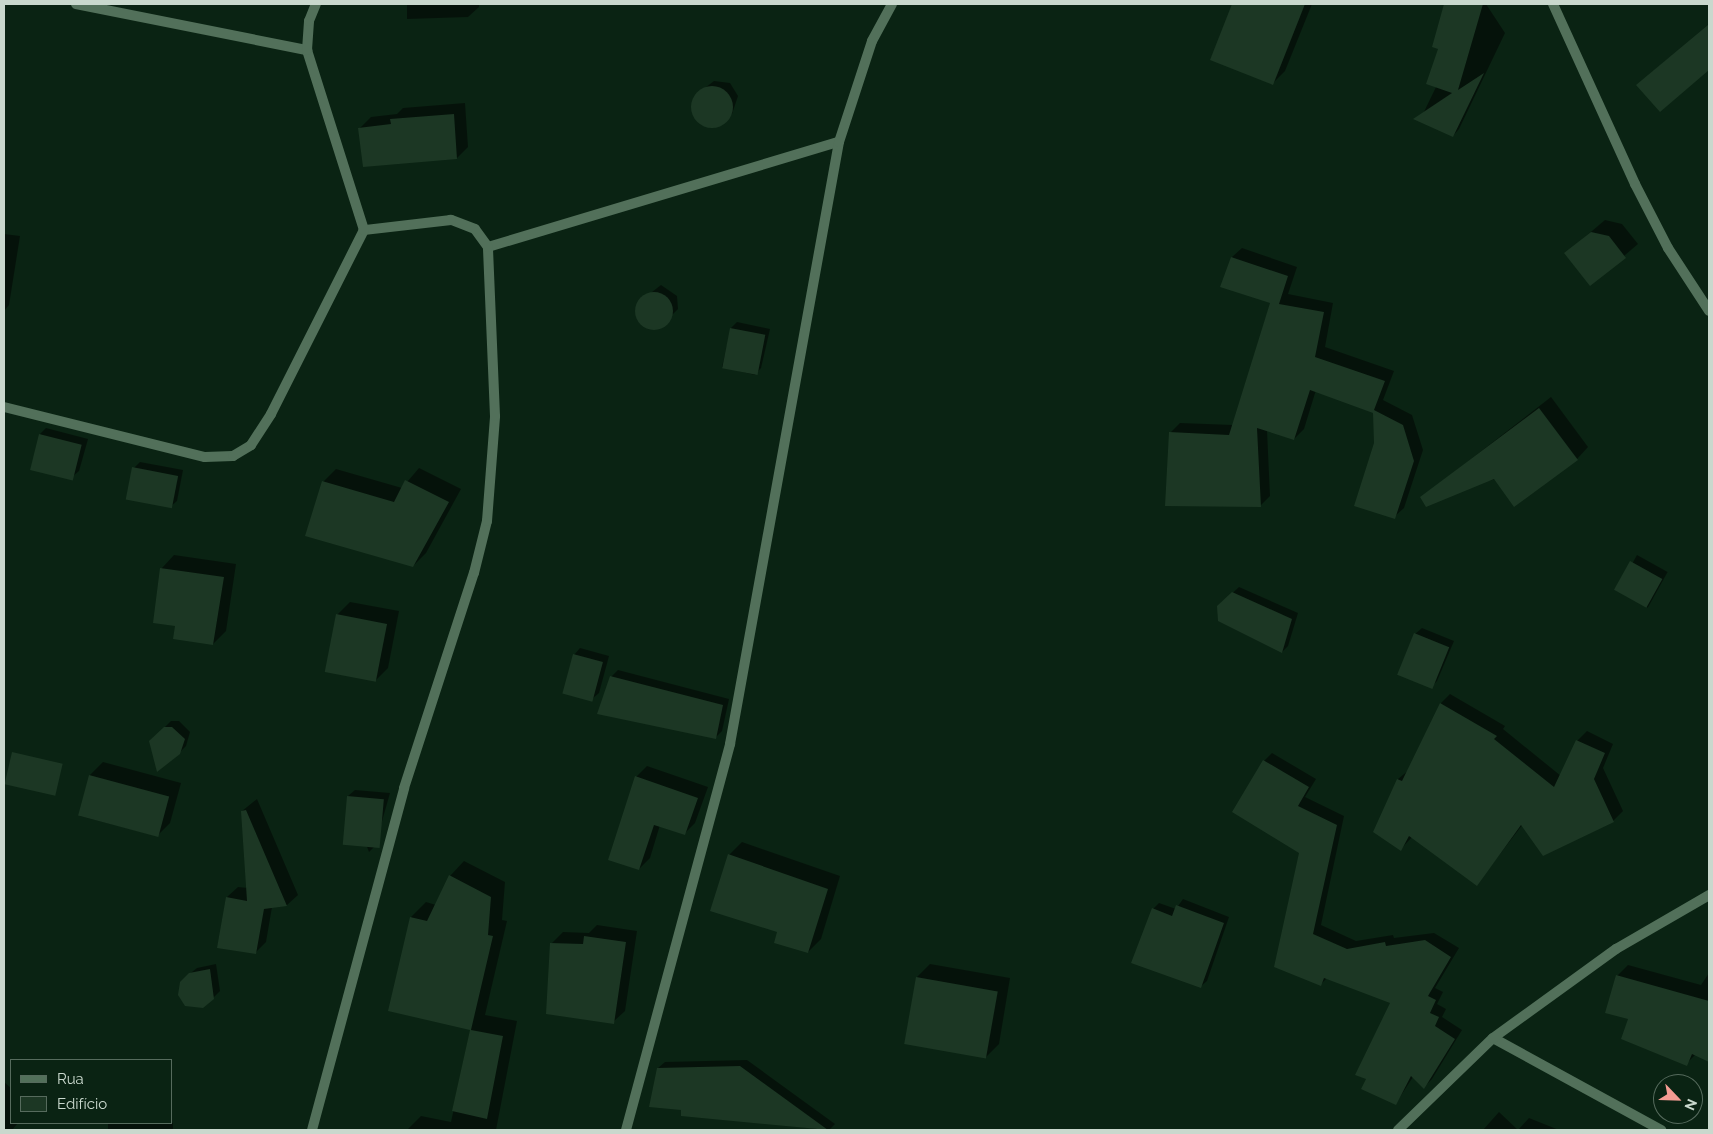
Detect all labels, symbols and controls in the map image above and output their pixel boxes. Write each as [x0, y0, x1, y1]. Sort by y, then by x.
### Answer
legend [10, 1059, 172, 1124]
text: Rua [57, 1070, 84, 1088]
north arrow [1653, 1074, 1703, 1124]
text: Edifício [57, 1095, 107, 1113]
text: N [1681, 1097, 1700, 1113]

